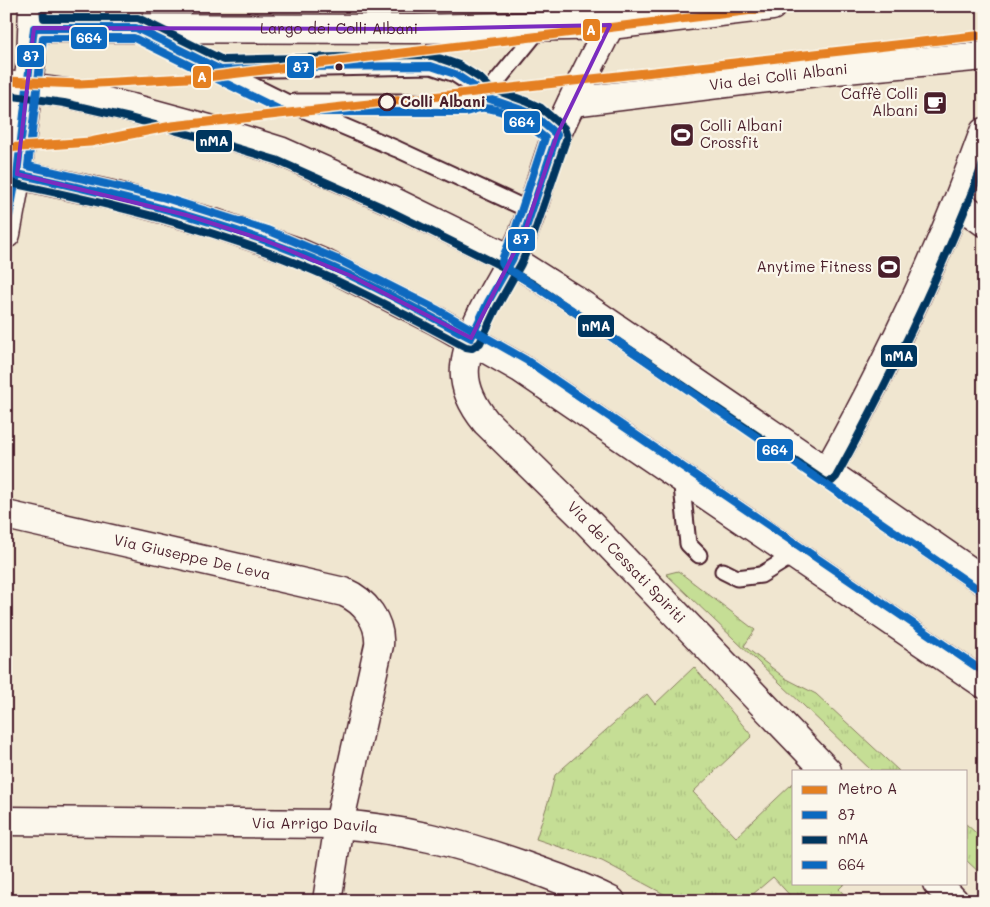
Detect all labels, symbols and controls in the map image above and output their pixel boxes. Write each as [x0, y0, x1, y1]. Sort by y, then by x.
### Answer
street label: Largo dei Colli Albani [260, 18, 418, 38]
line badge: A [582, 18, 601, 42]
text: A [586, 20, 596, 39]
line badge: 664 [70, 26, 108, 50]
text: 664 [76, 28, 102, 47]
line badge: 87 [16, 44, 45, 68]
text: 87 [23, 46, 39, 65]
line badge: 87 [286, 55, 315, 79]
text: 87 [293, 57, 309, 76]
street label: Via dei Colli Albani [708, 58, 848, 94]
unlabelled marker [334, 62, 344, 72]
line badge: A [192, 65, 212, 89]
text: A [197, 67, 207, 86]
place label: Caffè Colli Albani [841, 83, 918, 120]
cafe icon: Caffè Colli Albani [922, 90, 948, 116]
place label: Colli Albani [400, 91, 486, 111]
marker: Colli Albani [378, 93, 396, 111]
line badge: 664 [503, 110, 541, 134]
text: 664 [509, 112, 535, 131]
place label: Colli Albani Crossfit [700, 115, 782, 152]
sports icon: Colli Albani Crossfit [669, 122, 695, 148]
line badge: nMA [195, 129, 233, 153]
text: nMA [199, 131, 229, 150]
line badge: 87 [507, 228, 536, 252]
text: 87 [513, 229, 529, 248]
sports icon: Anytime Fitness [876, 254, 902, 280]
place label: Anytime Fitness [756, 256, 872, 276]
line badge: nMA [577, 314, 615, 338]
text: nMA [581, 316, 611, 335]
line badge: nMA [880, 344, 918, 368]
text: nMA [884, 346, 914, 365]
line badge: 664 [756, 438, 794, 462]
text: 664 [762, 440, 788, 459]
street label: Via dei Cessati Spiriti [564, 496, 691, 627]
street label: Via Giuseppe De Leva [112, 529, 273, 584]
legend [792, 770, 968, 884]
text: Metro A [838, 778, 897, 798]
text: 87 [838, 804, 855, 824]
street label: Via Arrigo Davila [252, 812, 379, 837]
text: nMA [838, 828, 869, 848]
text: 664 [838, 854, 865, 874]

